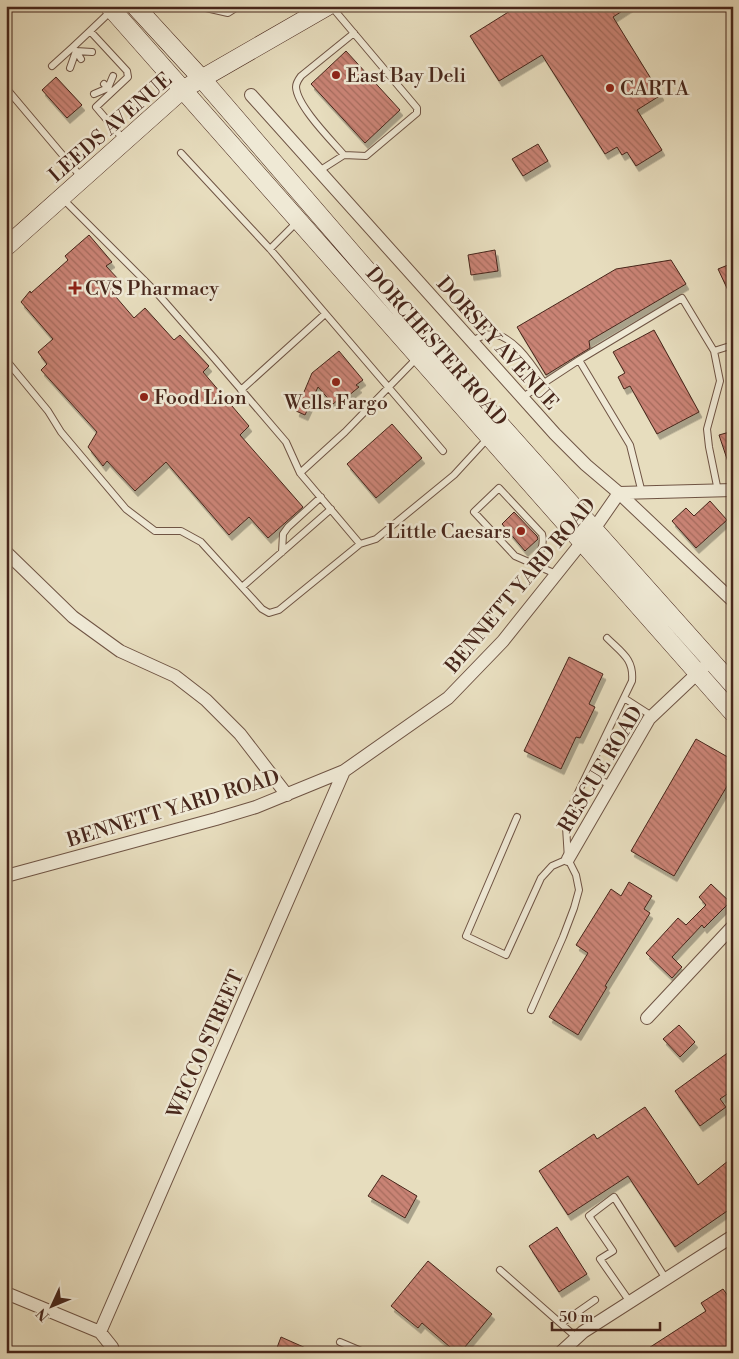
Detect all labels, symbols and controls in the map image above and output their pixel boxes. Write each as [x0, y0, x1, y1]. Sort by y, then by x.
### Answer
place label: East Bay Deli [346, 64, 466, 89]
street label: LEEDS AVENUE [44, 68, 178, 188]
marker: East Bay Deli [330, 69, 342, 81]
place label: CARTA [620, 77, 690, 102]
marker: CARTA [604, 82, 616, 94]
street label: DORCHESTER ROAD [360, 262, 512, 432]
street label: DORSEY AVENUE [431, 272, 563, 416]
place label: CVS Pharmacy [85, 277, 219, 302]
marker: CVS Pharmacy [69, 282, 81, 294]
marker: Wells Fargo [330, 376, 342, 388]
place label: Food Lion [154, 386, 247, 411]
marker: Food Lion [138, 391, 150, 403]
place label: Wells Fargo [283, 391, 388, 416]
street label: BENNETT YARD ROAD [440, 493, 602, 679]
place label: Little Caesars [387, 520, 511, 545]
marker: Little Caesars [515, 525, 527, 537]
street label: RESCUE ROAD [554, 702, 649, 838]
street label: BENNETT YARD ROAD [63, 765, 283, 854]
street label: WECCO STREET [162, 967, 250, 1123]
north arrow [28, 1282, 78, 1332]
scale bar [552, 1299, 659, 1331]
text: N [33, 1304, 54, 1325]
text: 50 m [559, 1308, 593, 1327]

